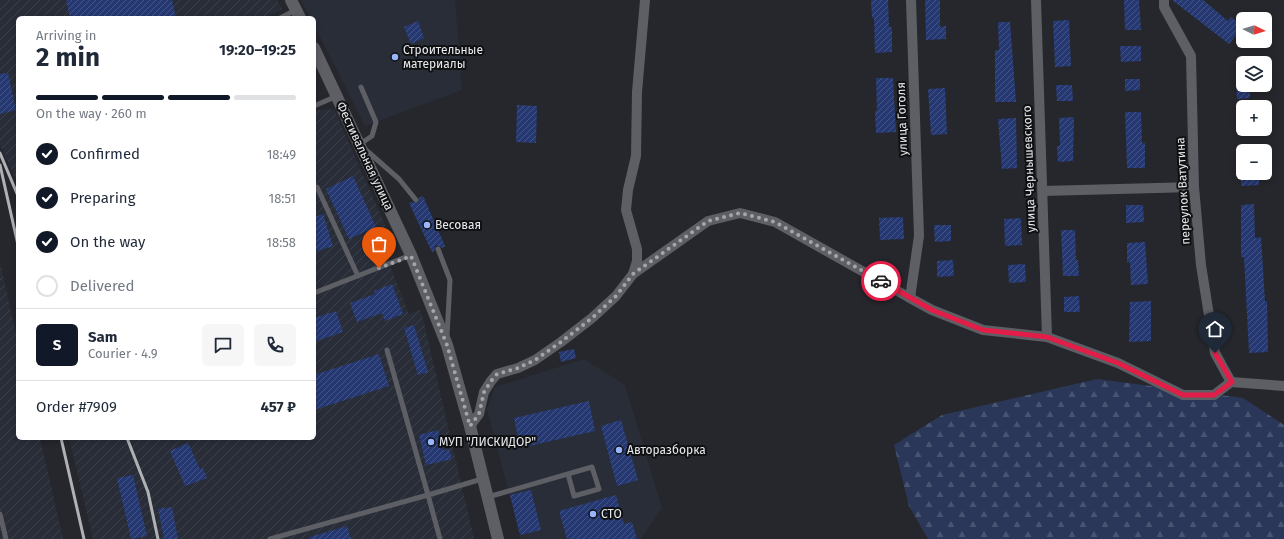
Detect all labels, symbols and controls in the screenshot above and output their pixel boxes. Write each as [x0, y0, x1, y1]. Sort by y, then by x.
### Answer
north arrow [1236, 12, 1272, 48]
map controls [1236, 12, 1272, 180]
text: Arriving in [36, 28, 96, 43]
text: 19:20–19:25 [219, 41, 296, 59]
text: 2 min [36, 42, 100, 73]
place label: Строительные материалы [403, 43, 483, 71]
marker: Строительные материалы [390, 52, 400, 62]
button: layers [1236, 56, 1272, 92]
street label: улица Гоголя [894, 82, 910, 156]
street label: Фестивальная улица [334, 100, 396, 212]
button: + [1236, 100, 1272, 136]
street label: улица Чернышевского [1020, 105, 1038, 233]
text: On the way · 260 m [36, 106, 147, 121]
street label: переулок Ватутина [1173, 137, 1193, 245]
icon: check [36, 143, 58, 165]
button: − [1236, 144, 1272, 180]
text: Confirmed [70, 145, 140, 163]
text: 18:49 [267, 147, 296, 162]
icon: check [36, 187, 58, 209]
text: Preparing [70, 189, 135, 207]
text: 18:51 [269, 191, 296, 206]
place label: Весовая [435, 218, 481, 232]
marker: Весовая [422, 220, 432, 230]
pin [362, 227, 396, 268]
icon: check [36, 231, 58, 253]
text: On the way [70, 233, 145, 251]
icon: bag [368, 233, 390, 255]
text: 18:58 [266, 235, 296, 250]
courier [861, 261, 901, 301]
icon: car [870, 270, 892, 292]
text: Delivered [70, 277, 134, 295]
pin [1198, 312, 1232, 353]
icon: home [1204, 318, 1226, 340]
button: chat [202, 324, 244, 366]
button: phone [254, 324, 296, 366]
text: Sam [88, 328, 117, 346]
text: S [53, 336, 61, 354]
text: Courier · 4.9 [88, 346, 158, 361]
text: Order #7909 [36, 398, 117, 416]
text: 457 ₽ [261, 398, 296, 416]
place label: МУП "ЛИСКИДОР" [439, 435, 536, 449]
marker: МУП "ЛИСКИДОР" [426, 437, 436, 447]
place label: Авторазборка [627, 443, 706, 457]
marker: Авторазборка [614, 445, 624, 455]
place label: СТО [601, 507, 622, 521]
marker: СТО [588, 509, 598, 519]

